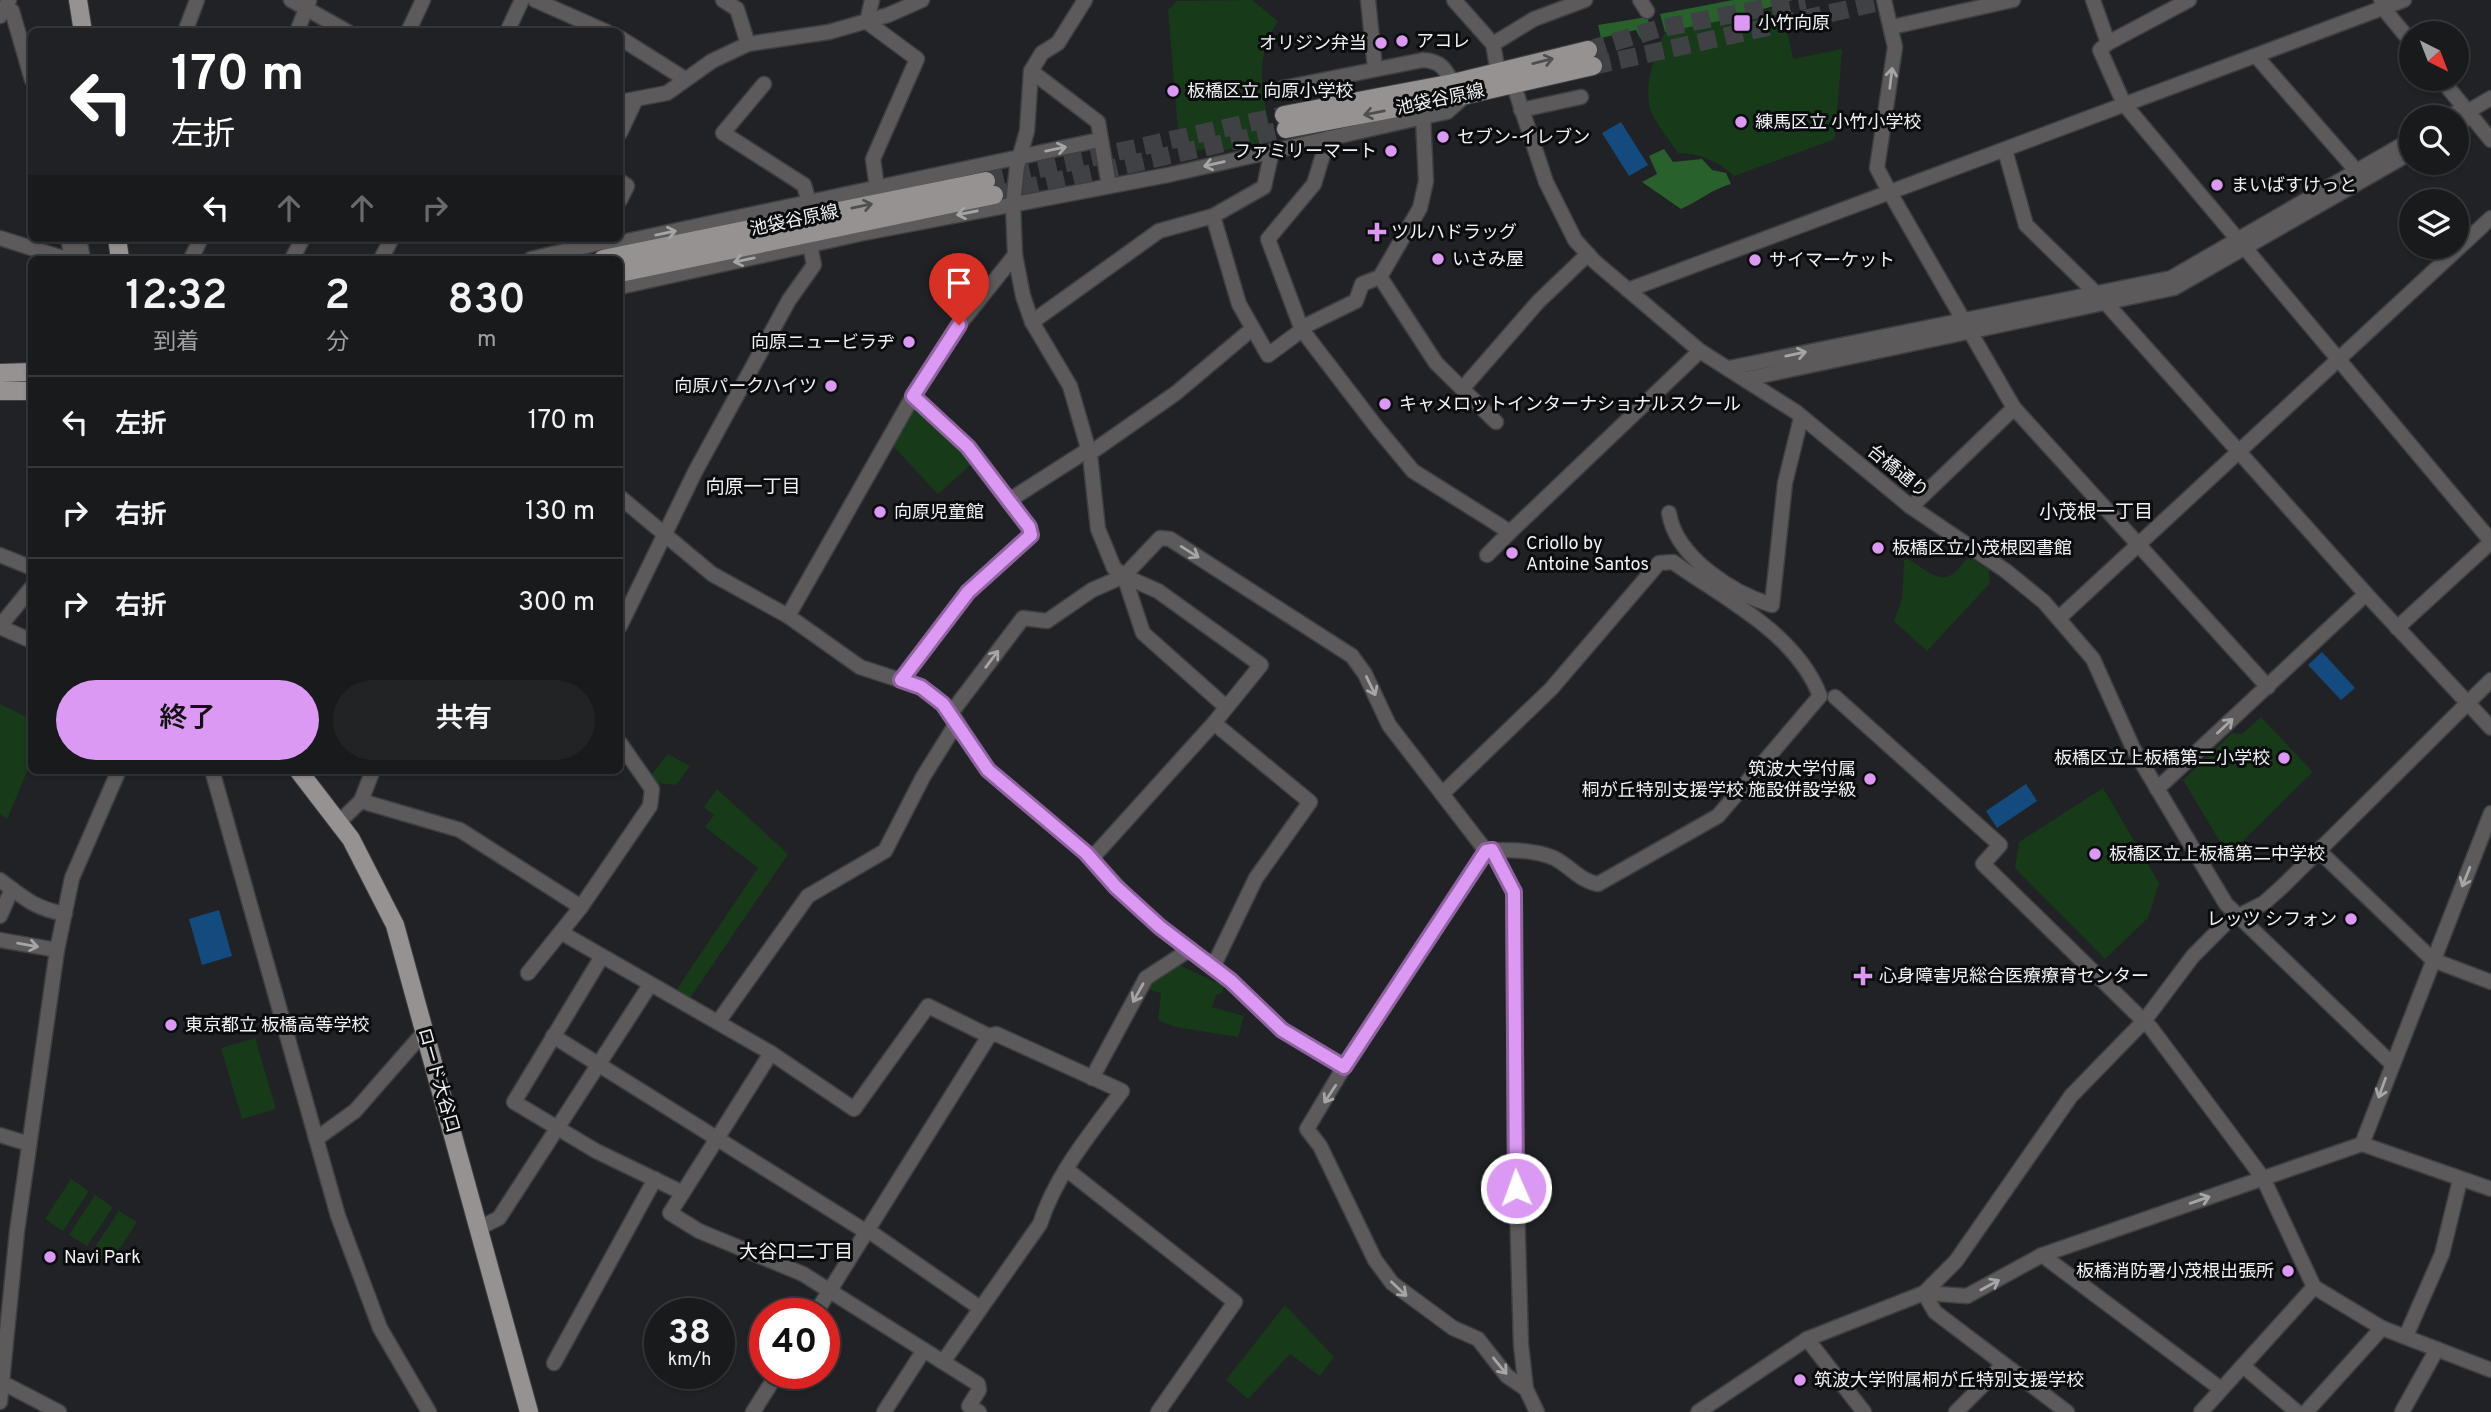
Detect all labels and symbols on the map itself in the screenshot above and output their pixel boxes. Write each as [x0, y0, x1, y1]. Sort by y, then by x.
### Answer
marker: 小竹向原 [1732, 13, 1752, 33]
place label: 小竹向原 [1758, 13, 1830, 36]
north arrow [2399, 21, 2469, 91]
place label: アコレ [1416, 31, 1470, 54]
place label: オリジン弁当 [1259, 33, 1367, 56]
marker: アコレ [1394, 33, 1410, 49]
marker: オリジン弁当 [1373, 35, 1389, 51]
one-way arrow [1531, 54, 1554, 67]
one-way arrow [1885, 67, 1898, 90]
street label: 池袋谷原線 [1394, 80, 1487, 121]
place label: 板橋区立 向原小学校 [1187, 81, 1353, 104]
marker: 板橋区立 向原小学校 [1165, 83, 1181, 99]
one-way arrow [1363, 106, 1386, 120]
place label: 練馬区立 小竹小学校 [1755, 112, 1921, 135]
marker: 練馬区立 小竹小学校 [1733, 114, 1749, 130]
place label: セブン-イレブン [1457, 127, 1590, 150]
marker: セブン-イレブン [1435, 129, 1451, 145]
place label: ファミリーマート [1233, 141, 1377, 164]
one-way arrow [1044, 142, 1067, 155]
marker: ファミリーマート [1383, 143, 1399, 159]
one-way arrow [1203, 158, 1226, 172]
place label: まいばすけっと [2231, 175, 2357, 198]
marker: まいばすけっと [2209, 177, 2225, 193]
one-way arrow [850, 198, 873, 212]
street label: 池袋谷原線 [748, 201, 841, 242]
one-way arrow [956, 207, 979, 221]
place label: ツルハドラッグ [1391, 222, 1517, 245]
marker: ツルハドラッグ [1369, 224, 1385, 240]
one-way arrow [654, 225, 677, 239]
place label: いさみ屋 [1452, 249, 1524, 272]
place label: サイマーケット [1769, 250, 1895, 273]
marker: いさみ屋 [1430, 251, 1446, 267]
marker: サイマーケット [1747, 252, 1763, 268]
one-way arrow [733, 253, 756, 267]
pin [929, 253, 989, 325]
place label: 向原ニュービラヂ [751, 332, 895, 355]
marker: 向原ニュービラヂ [901, 334, 917, 350]
one-way arrow [1784, 347, 1807, 361]
place label: 向原パークハイツ [674, 376, 817, 399]
marker: 向原パークハイツ [823, 378, 839, 394]
place label: キャメロットインターナショナルスクール [1399, 394, 1741, 417]
marker: キャメロットインターナショナルスクール [1377, 396, 1393, 412]
street label: 台橋通り [1862, 441, 1932, 504]
district label: 向原一丁目 [705, 476, 801, 500]
district label: 小茂根一丁目 [2039, 501, 2153, 525]
place label: 向原児童館 [894, 502, 984, 525]
marker: 向原児童館 [872, 504, 888, 520]
place label: Criollo by Antoine Santos [1526, 533, 1649, 577]
place label: 板橋区立小茂根図書館 [1892, 538, 2072, 561]
marker: 板橋区立小茂根図書館 [1870, 540, 1886, 556]
one-way arrow [1180, 545, 1200, 559]
marker: Criollo by Antoine Santos [1504, 545, 1520, 561]
one-way arrow [985, 650, 999, 669]
one-way arrow [1364, 675, 1378, 696]
one-way arrow [2216, 718, 2234, 734]
place label: 板橋区立上板橋第二小学校 [2054, 748, 2270, 771]
marker: 板橋区立上板橋第二小学校 [2276, 750, 2292, 766]
place label: 筑波大学付属 桐が丘特別支援学校 施設併設学級 [1582, 759, 1856, 803]
marker: 筑波大学付属 桐が丘特別支援学校 施設併設学級 [1862, 771, 1878, 787]
place label: 板橋区立上板橋第二中学校 [2109, 844, 2325, 867]
marker: 板橋区立上板橋第二中学校 [2087, 846, 2103, 862]
one-way arrow [2458, 865, 2471, 887]
place label: レッツ シフォン [2207, 909, 2337, 932]
marker: レッツ シフォン [2343, 911, 2359, 927]
one-way arrow [17, 939, 39, 952]
marker: 心身障害児総合医療療育センター [1853, 966, 1873, 986]
place label: 心身障害児総合医療療育センター [1879, 966, 2149, 989]
one-way arrow [1131, 982, 1144, 1003]
place label: 東京都立 板橋高等学校 [185, 1015, 369, 1038]
marker: 東京都立 板橋高等学校 [163, 1017, 179, 1033]
street label: ロード大谷口 [412, 1025, 463, 1135]
one-way arrow [2374, 1077, 2387, 1099]
one-way arrow [1322, 1083, 1336, 1103]
position arrow [1479, 1151, 1553, 1225]
one-way arrow [2189, 1193, 2211, 1206]
district label: 大谷口二丁目 [739, 1241, 853, 1265]
place label: Navi Park [64, 1247, 141, 1270]
marker: Navi Park [42, 1249, 58, 1265]
place label: 板橋消防署小茂根出張所 [2076, 1261, 2274, 1284]
marker: 板橋消防署小茂根出張所 [2280, 1263, 2296, 1279]
one-way arrow [1979, 1278, 1999, 1292]
one-way arrow [1390, 1280, 1407, 1297]
speed limit sign: 40 [749, 1298, 840, 1389]
one-way arrow [1492, 1357, 1507, 1375]
place label: 筑波大学附属桐が丘特別支援学校 [1814, 1370, 2084, 1393]
marker: 筑波大学附属桐が丘特別支援学校 [1792, 1372, 1808, 1388]

